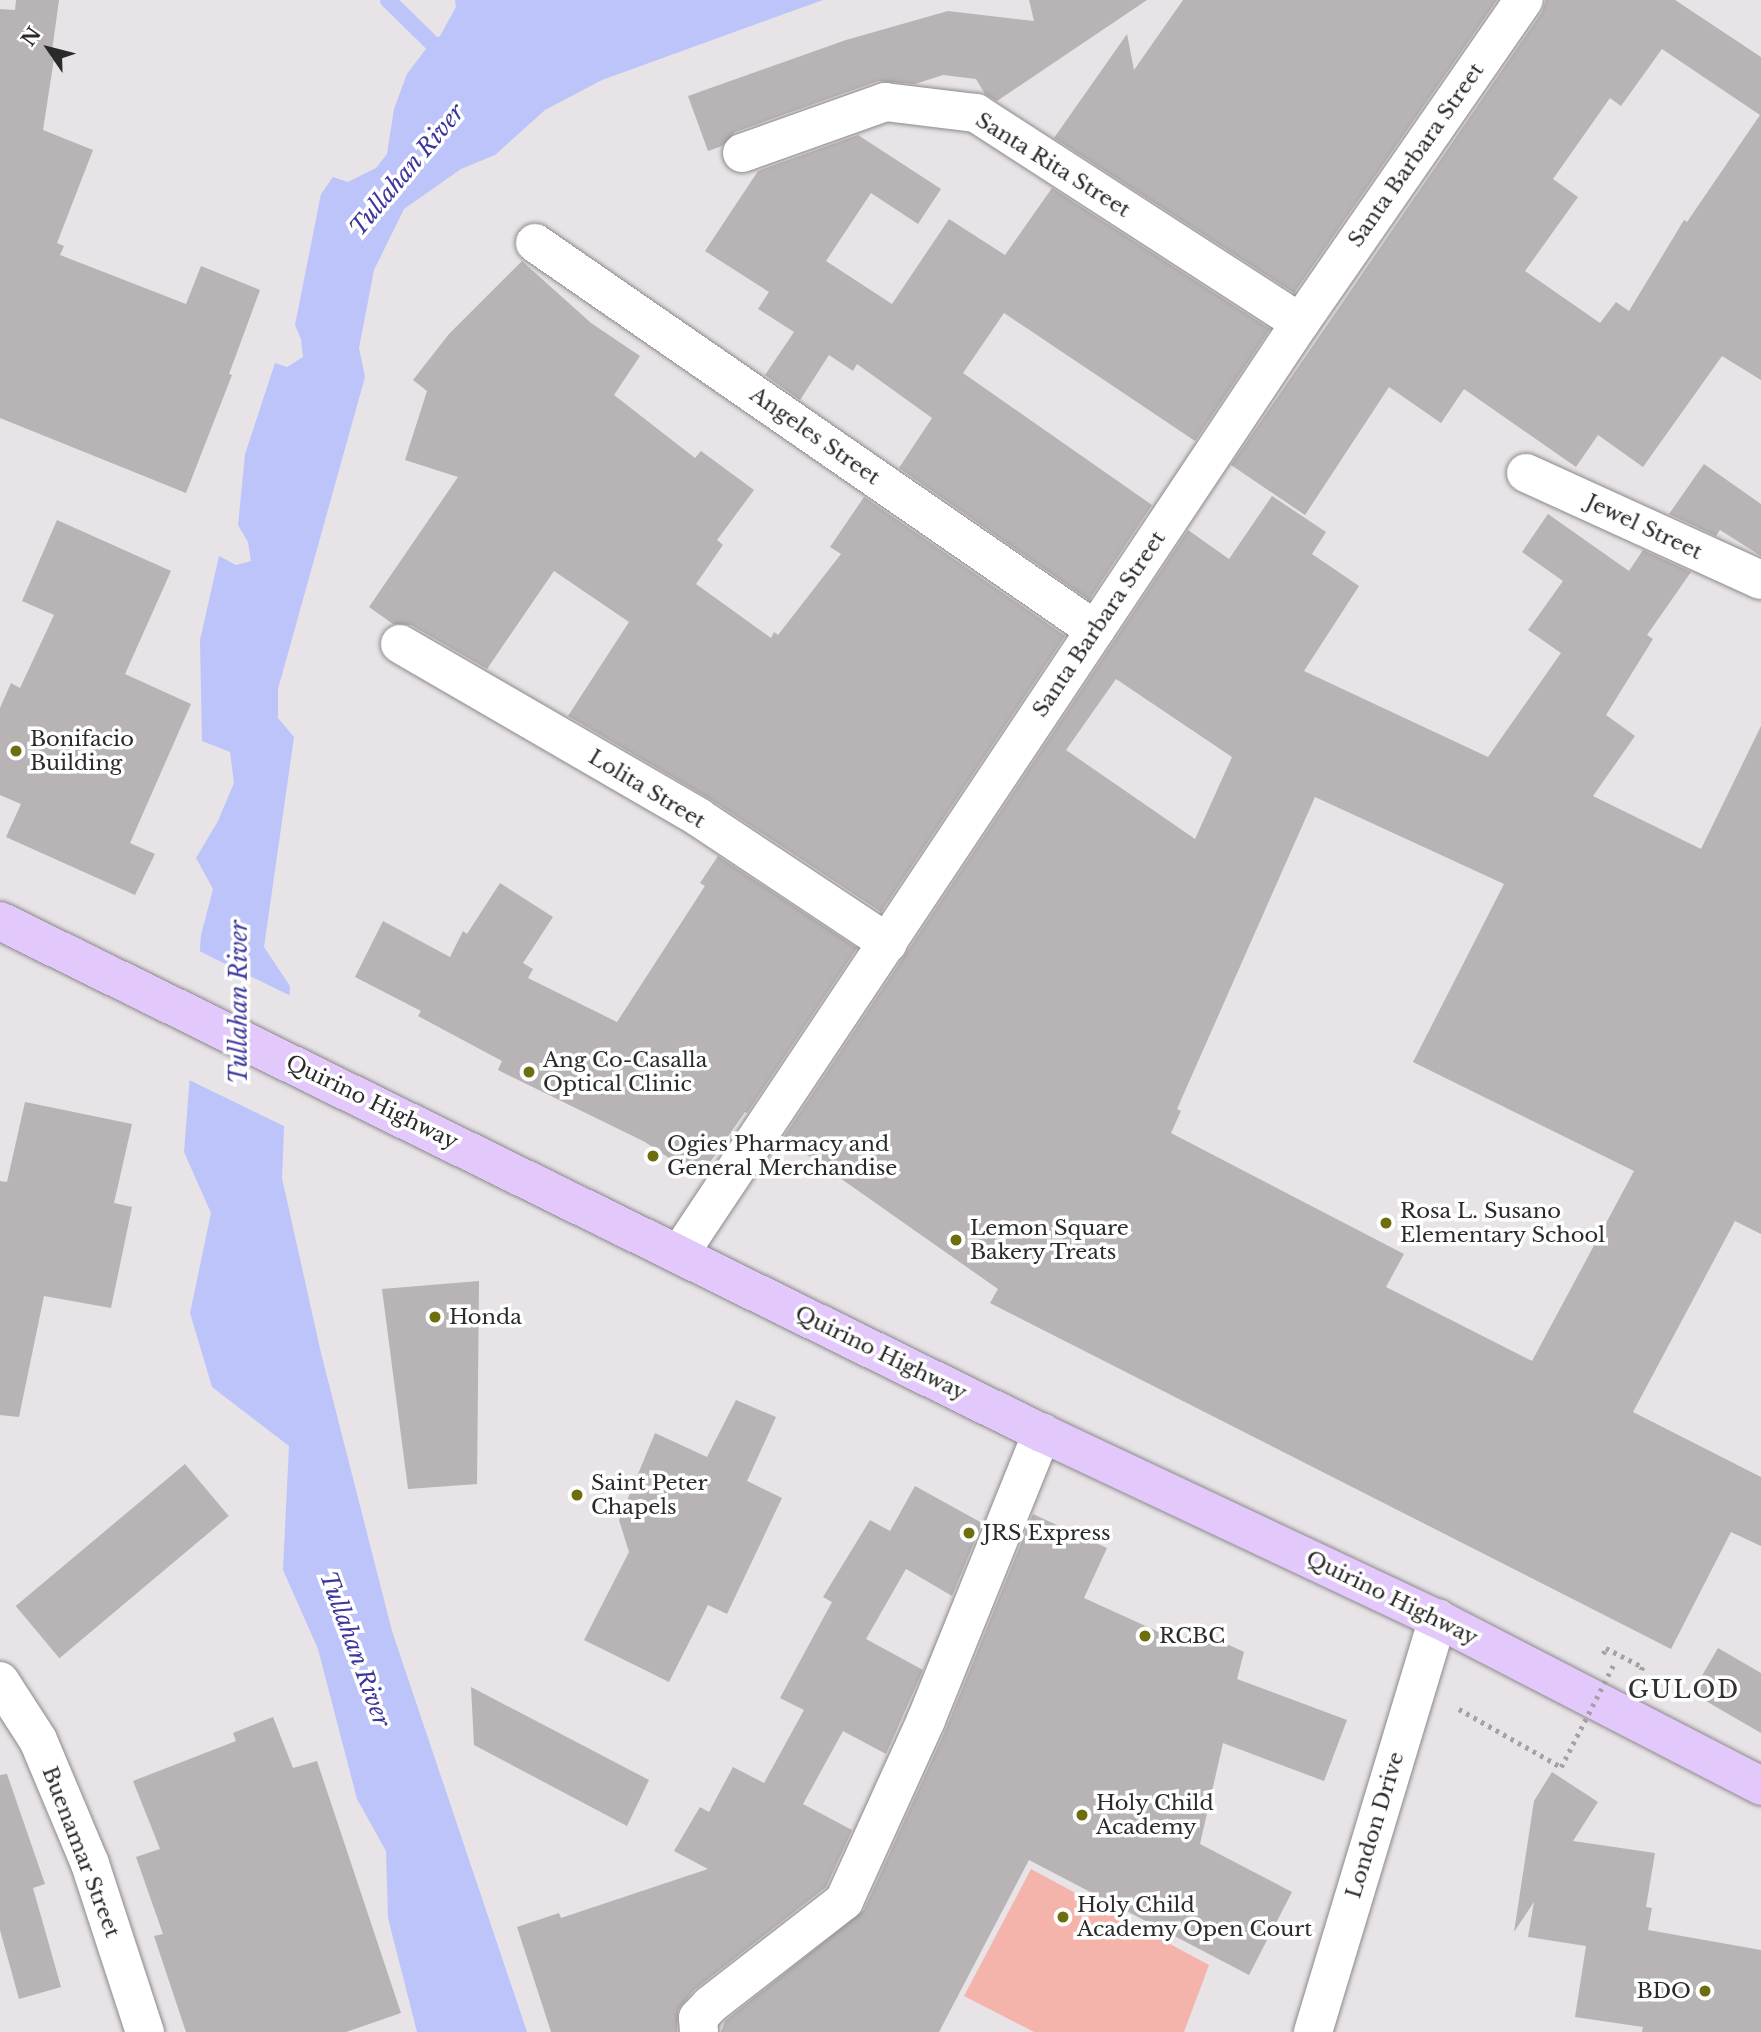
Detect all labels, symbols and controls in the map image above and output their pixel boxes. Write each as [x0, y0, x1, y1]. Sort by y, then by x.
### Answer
north arrow [14, 14, 84, 84]
text: N [17, 23, 46, 51]
street label: Santa Barbara Street [1343, 58, 1489, 252]
water label: Tullahan River [344, 98, 470, 242]
street label: Santa Rita Street [971, 107, 1135, 223]
street label: Angeles Street [745, 382, 885, 490]
street label: Jewel Street [1582, 489, 1706, 565]
street label: Santa Barbara Street [1027, 526, 1171, 722]
place label: Bonifacio Building [30, 726, 134, 776]
marker: Bonifacio Building [8, 743, 24, 759]
street label: Lolita Street [584, 744, 710, 834]
water label: Tullahan River [225, 920, 253, 1084]
place label: Ang Co-Casalla Optical Clinic [543, 1047, 708, 1097]
street label: Quirino Highway [282, 1049, 462, 1155]
marker: Ang Co-Casalla Optical Clinic [521, 1064, 537, 1080]
place label: Ogies Pharmacy and General Merchandise [667, 1131, 897, 1181]
marker: Ogies Pharmacy and General Merchandise [645, 1148, 661, 1164]
place label: Rosa L. Susano Elementary School [1400, 1198, 1606, 1248]
place label: Lemon Square Bakery Treats [970, 1215, 1129, 1265]
marker: Rosa L. Susano Elementary School [1378, 1215, 1394, 1231]
marker: Lemon Square Bakery Treats [948, 1232, 964, 1248]
street label: Quirino Highway [791, 1300, 971, 1406]
place label: Honda [449, 1304, 522, 1330]
marker: Honda [427, 1309, 443, 1325]
place label: Saint Peter Chapels [591, 1470, 708, 1520]
marker: Saint Peter Chapels [569, 1487, 585, 1503]
place label: JRS Express [983, 1520, 1111, 1546]
marker: JRS Express [961, 1525, 977, 1541]
street label: Quirino Highway [1302, 1545, 1482, 1651]
water label: Tullahan River [314, 1567, 396, 1731]
place label: RCBC [1159, 1623, 1225, 1649]
marker: RCBC [1137, 1628, 1153, 1644]
district label: GULOD [1628, 1676, 1740, 1704]
street label: London Drive [1341, 1749, 1409, 1901]
street label: Buenamar Street [37, 1763, 125, 1941]
place label: Holy Child Academy [1096, 1790, 1214, 1840]
marker: Holy Child Academy [1074, 1807, 1090, 1823]
place label: Holy Child Academy Open Court [1077, 1892, 1313, 1942]
marker: Holy Child Academy Open Court [1055, 1909, 1071, 1925]
place label: BDO [1637, 1978, 1691, 2004]
marker: BDO [1697, 1983, 1713, 1999]

